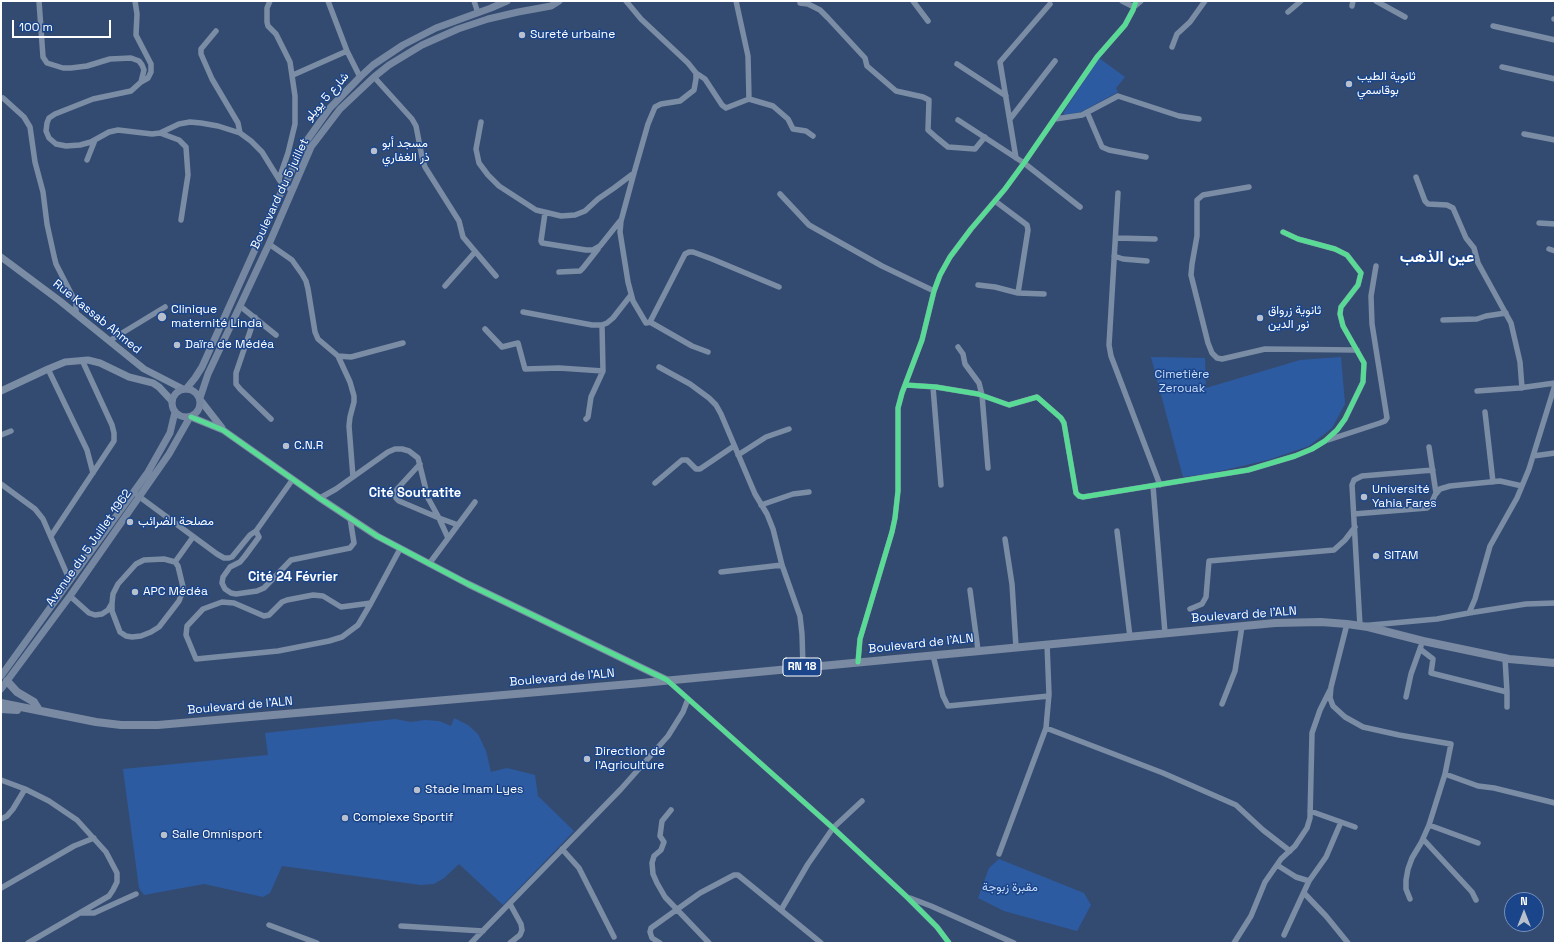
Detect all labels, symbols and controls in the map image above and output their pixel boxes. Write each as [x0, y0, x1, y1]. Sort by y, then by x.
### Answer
scale bar [14, 12, 113, 38]
text: 100 m [19, 19, 53, 35]
place label: Sureté urbaine [530, 28, 615, 42]
marker: Sureté urbaine [517, 30, 527, 40]
street label: شارع 5 يويلو [302, 70, 352, 124]
place label: ثانوية الطيب بوقاسمي [1357, 70, 1416, 98]
marker: ثانوية الطيب بوقاسمي [1344, 79, 1354, 89]
street label: Boulevard du 5 juillet [248, 136, 312, 252]
place label: مسجد أبو ذر الغفاري [382, 137, 430, 165]
marker: مسجد أبو ذر الغفاري [369, 146, 379, 156]
district label: عين الذهب [1400, 248, 1474, 268]
street label: Rue Kassab Ahmed [50, 277, 144, 357]
place label: Clinique maternité Linda [171, 303, 262, 331]
place label: ثانوية زرواق نور الدين [1268, 304, 1321, 332]
marker: Clinique maternité Linda [156, 311, 168, 323]
marker: ثانوية زرواق نور الدين [1255, 313, 1265, 323]
place label: Daïra de Médéa [185, 338, 274, 352]
marker: Daïra de Médéa [172, 340, 182, 350]
park label: Cimetière Zerouak [1155, 368, 1209, 396]
place label: C.N.R [294, 439, 323, 453]
marker: C.N.R [281, 441, 291, 451]
place label: Université Yahia Fares [1372, 483, 1437, 511]
district label: Cité Soutratite [369, 485, 461, 501]
street label: Avenue du 5 Juillet 1962 [43, 487, 135, 609]
marker: Université Yahia Fares [1359, 492, 1369, 502]
place label: مصلحة الضرائب [138, 515, 214, 529]
marker: مصلحة الضرائب [125, 517, 135, 527]
place label: SITAM [1384, 549, 1418, 563]
marker: SITAM [1371, 551, 1381, 561]
district label: Cité 24 Février [248, 569, 338, 585]
place label: APC Médéa [143, 585, 208, 599]
marker: APC Médéa [130, 587, 140, 597]
street label: Boulevard de l'ALN [1191, 604, 1297, 626]
street label: Boulevard de l'ALN [868, 631, 974, 657]
road number: RN 18 [783, 658, 821, 676]
street label: Boulevard de l'ALN [509, 666, 615, 690]
street label: Boulevard de l'ALN [187, 694, 293, 718]
place label: Direction de l'Agriculture [595, 745, 665, 773]
marker: Direction de l'Agriculture [582, 754, 592, 764]
place label: Stade Imam Lyes [425, 783, 523, 797]
marker: Stade Imam Lyes [412, 785, 422, 795]
place label: Complexe Sportif [353, 811, 454, 825]
marker: Complexe Sportif [340, 813, 350, 823]
place label: Salle Omnisport [172, 828, 262, 842]
marker: Salle Omnisport [159, 830, 169, 840]
park label: مقبرة زبوجة [982, 881, 1038, 895]
north arrow [1504, 892, 1544, 932]
text: N [1520, 894, 1528, 908]

